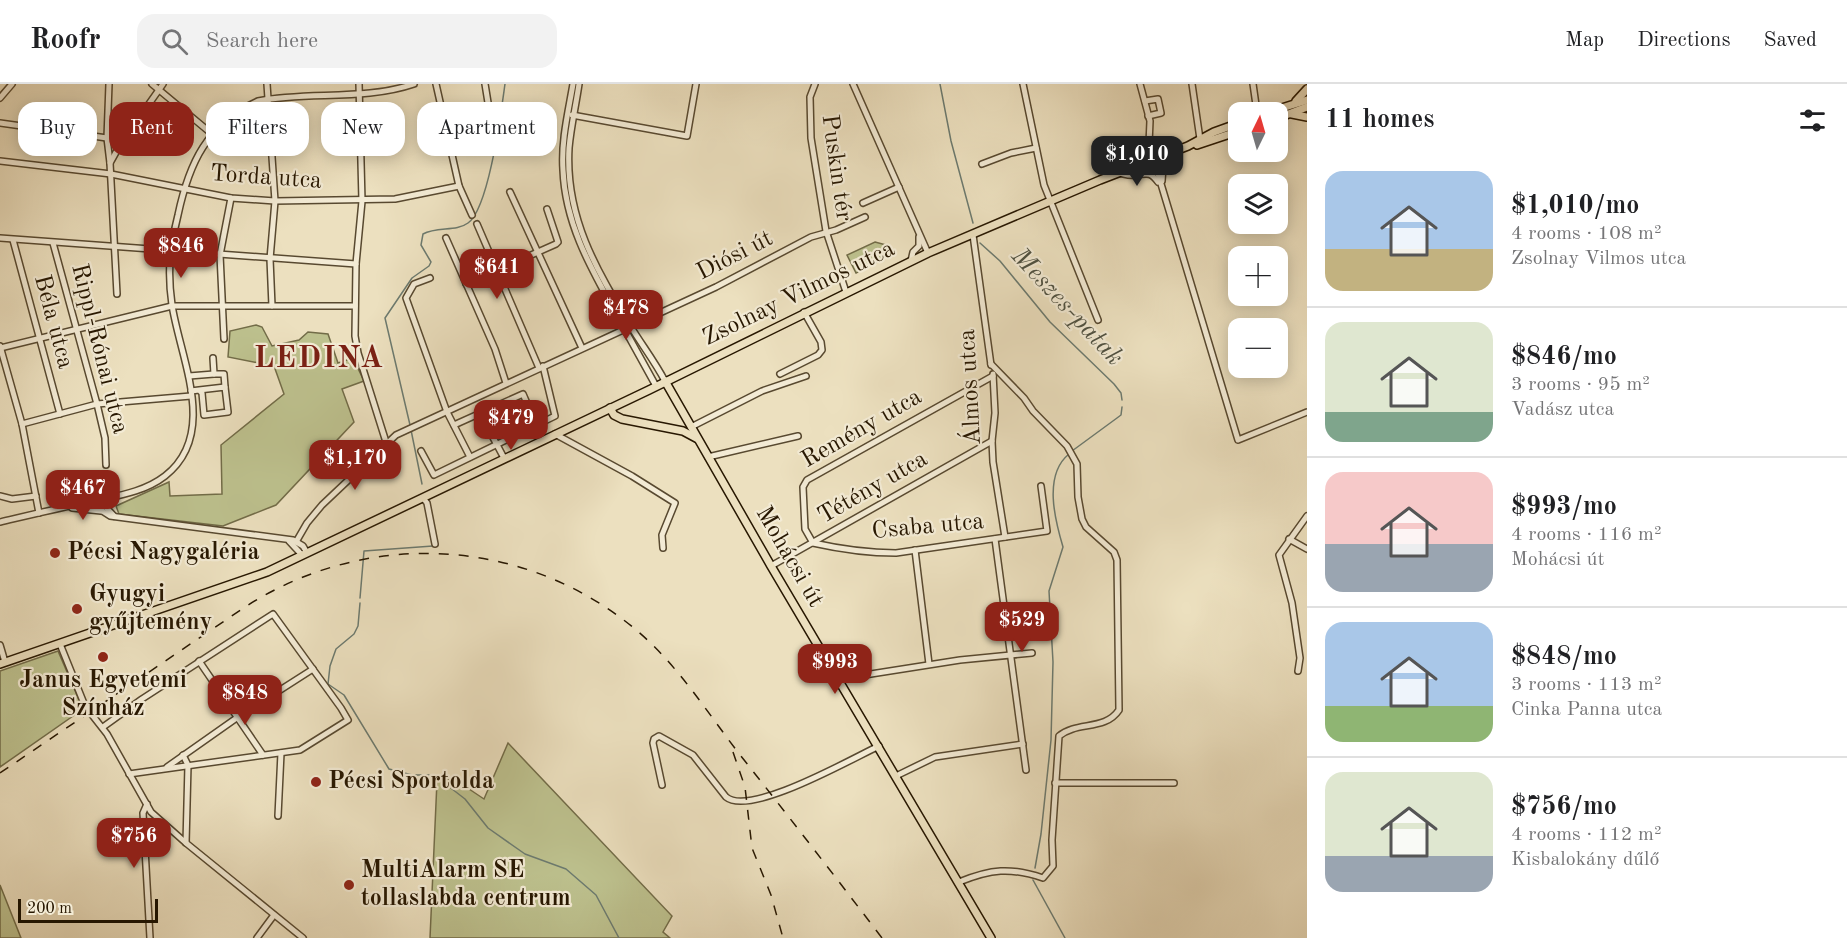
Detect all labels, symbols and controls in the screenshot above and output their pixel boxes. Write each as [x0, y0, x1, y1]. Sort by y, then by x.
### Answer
search box [137, 14, 557, 68]
icon: search [158, 25, 191, 58]
text: Roofr [30, 27, 101, 55]
text: Search here [206, 30, 318, 52]
text: Map [1565, 30, 1604, 51]
text: Directions [1637, 30, 1731, 51]
text: Saved [1764, 30, 1817, 51]
chip: Buy [18, 102, 97, 156]
chip: Rent [109, 102, 194, 156]
chip: Filters [206, 102, 309, 156]
chip: New [321, 102, 405, 156]
chip: Apartment [417, 102, 557, 156]
north arrow [1228, 102, 1288, 162]
map controls [1228, 102, 1288, 378]
icon: filters [1796, 104, 1829, 137]
text: 11 homes [1325, 107, 1434, 133]
street label: Puskin tér [817, 113, 855, 223]
pin: $1,010 [1088, 136, 1186, 187]
text: $1,010 [1105, 145, 1169, 165]
street label: Torda utca [209, 162, 323, 194]
button: layers [1228, 174, 1288, 234]
text: $1,010/mo [1511, 193, 1639, 219]
icon: home [1373, 195, 1445, 267]
text: 4 rooms · 108 m² [1511, 224, 1661, 244]
street label: Diósi út [693, 227, 777, 285]
pin: $846 [145, 228, 217, 279]
text: $846 [158, 237, 204, 257]
street label: Zsolnay Vilmos utca [699, 237, 899, 351]
water label: Meszes-patak [1006, 242, 1128, 371]
button: + [1228, 246, 1288, 306]
pin: $641 [461, 249, 533, 300]
text: Zsolnay Vilmos utca [1511, 249, 1686, 269]
text: $641 [474, 258, 520, 278]
street label: Rippl-Rónai utca [66, 261, 132, 437]
street label: Béla utca [29, 272, 77, 372]
pin: $478 [590, 290, 662, 341]
text: $478 [603, 299, 649, 319]
button: − [1228, 318, 1288, 378]
street label: Álmos utca [952, 328, 986, 446]
district label: LEDINA [254, 344, 384, 374]
text: $846/mo [1511, 344, 1617, 370]
icon: home [1373, 346, 1445, 418]
text: 3 rooms · 95 m² [1511, 375, 1650, 395]
street label: Remény utca [798, 385, 926, 473]
pin: $479 [475, 400, 547, 451]
text: Vadász utca [1511, 400, 1614, 420]
text: $479 [488, 409, 534, 429]
pin: $1,170 [306, 440, 404, 491]
street label: Tétény utca [814, 447, 932, 529]
text: $1,170 [323, 449, 387, 469]
pin: $467 [47, 470, 119, 521]
text: $467 [60, 479, 106, 499]
text: $993/mo [1511, 494, 1617, 520]
icon: home [1373, 496, 1445, 568]
street label: Mohácsi út [751, 502, 827, 612]
street label: Csaba utca [871, 510, 985, 544]
text: 4 rooms · 116 m² [1511, 525, 1661, 545]
place label: Pécsi Nagygaléria [67, 541, 260, 565]
marker: Pécsi Nagygaléria [48, 546, 62, 560]
text: Mohácsi út [1511, 550, 1605, 570]
place label: Gyugyi gyűjtemény [89, 583, 212, 635]
marker: Gyugyi gyűjtemény [70, 602, 84, 616]
pin: $529 [986, 602, 1058, 653]
text: $529 [999, 611, 1045, 631]
pin: $993 [799, 644, 871, 695]
text: $848/mo [1511, 644, 1617, 670]
icon: home [1373, 646, 1445, 718]
marker: Janus Egyetemi Színház [96, 650, 110, 664]
text: $993 [812, 653, 858, 673]
place label: Janus Egyetemi Színház [19, 669, 187, 721]
pin: $848 [209, 675, 281, 726]
text: 3 rooms · 113 m² [1511, 675, 1661, 695]
text: $848 [222, 684, 268, 704]
text: Cinka Panna utca [1511, 700, 1662, 720]
place label: Pécsi Sportolda [328, 770, 494, 794]
marker: Pécsi Sportolda [309, 775, 323, 789]
text: $756/mo [1511, 794, 1617, 820]
icon: home [1373, 796, 1445, 868]
pin: $756 [98, 818, 170, 869]
text: 4 rooms · 112 m² [1511, 825, 1661, 845]
text: $756 [111, 827, 157, 847]
text: Kisbalokány dűlő [1511, 850, 1659, 870]
place label: MultiAlarm SE tollaslabda centrum [361, 859, 571, 911]
marker: MultiAlarm SE tollaslabda centrum [342, 878, 356, 892]
scale bar [18, 896, 158, 924]
text: 200 m [27, 901, 72, 917]

